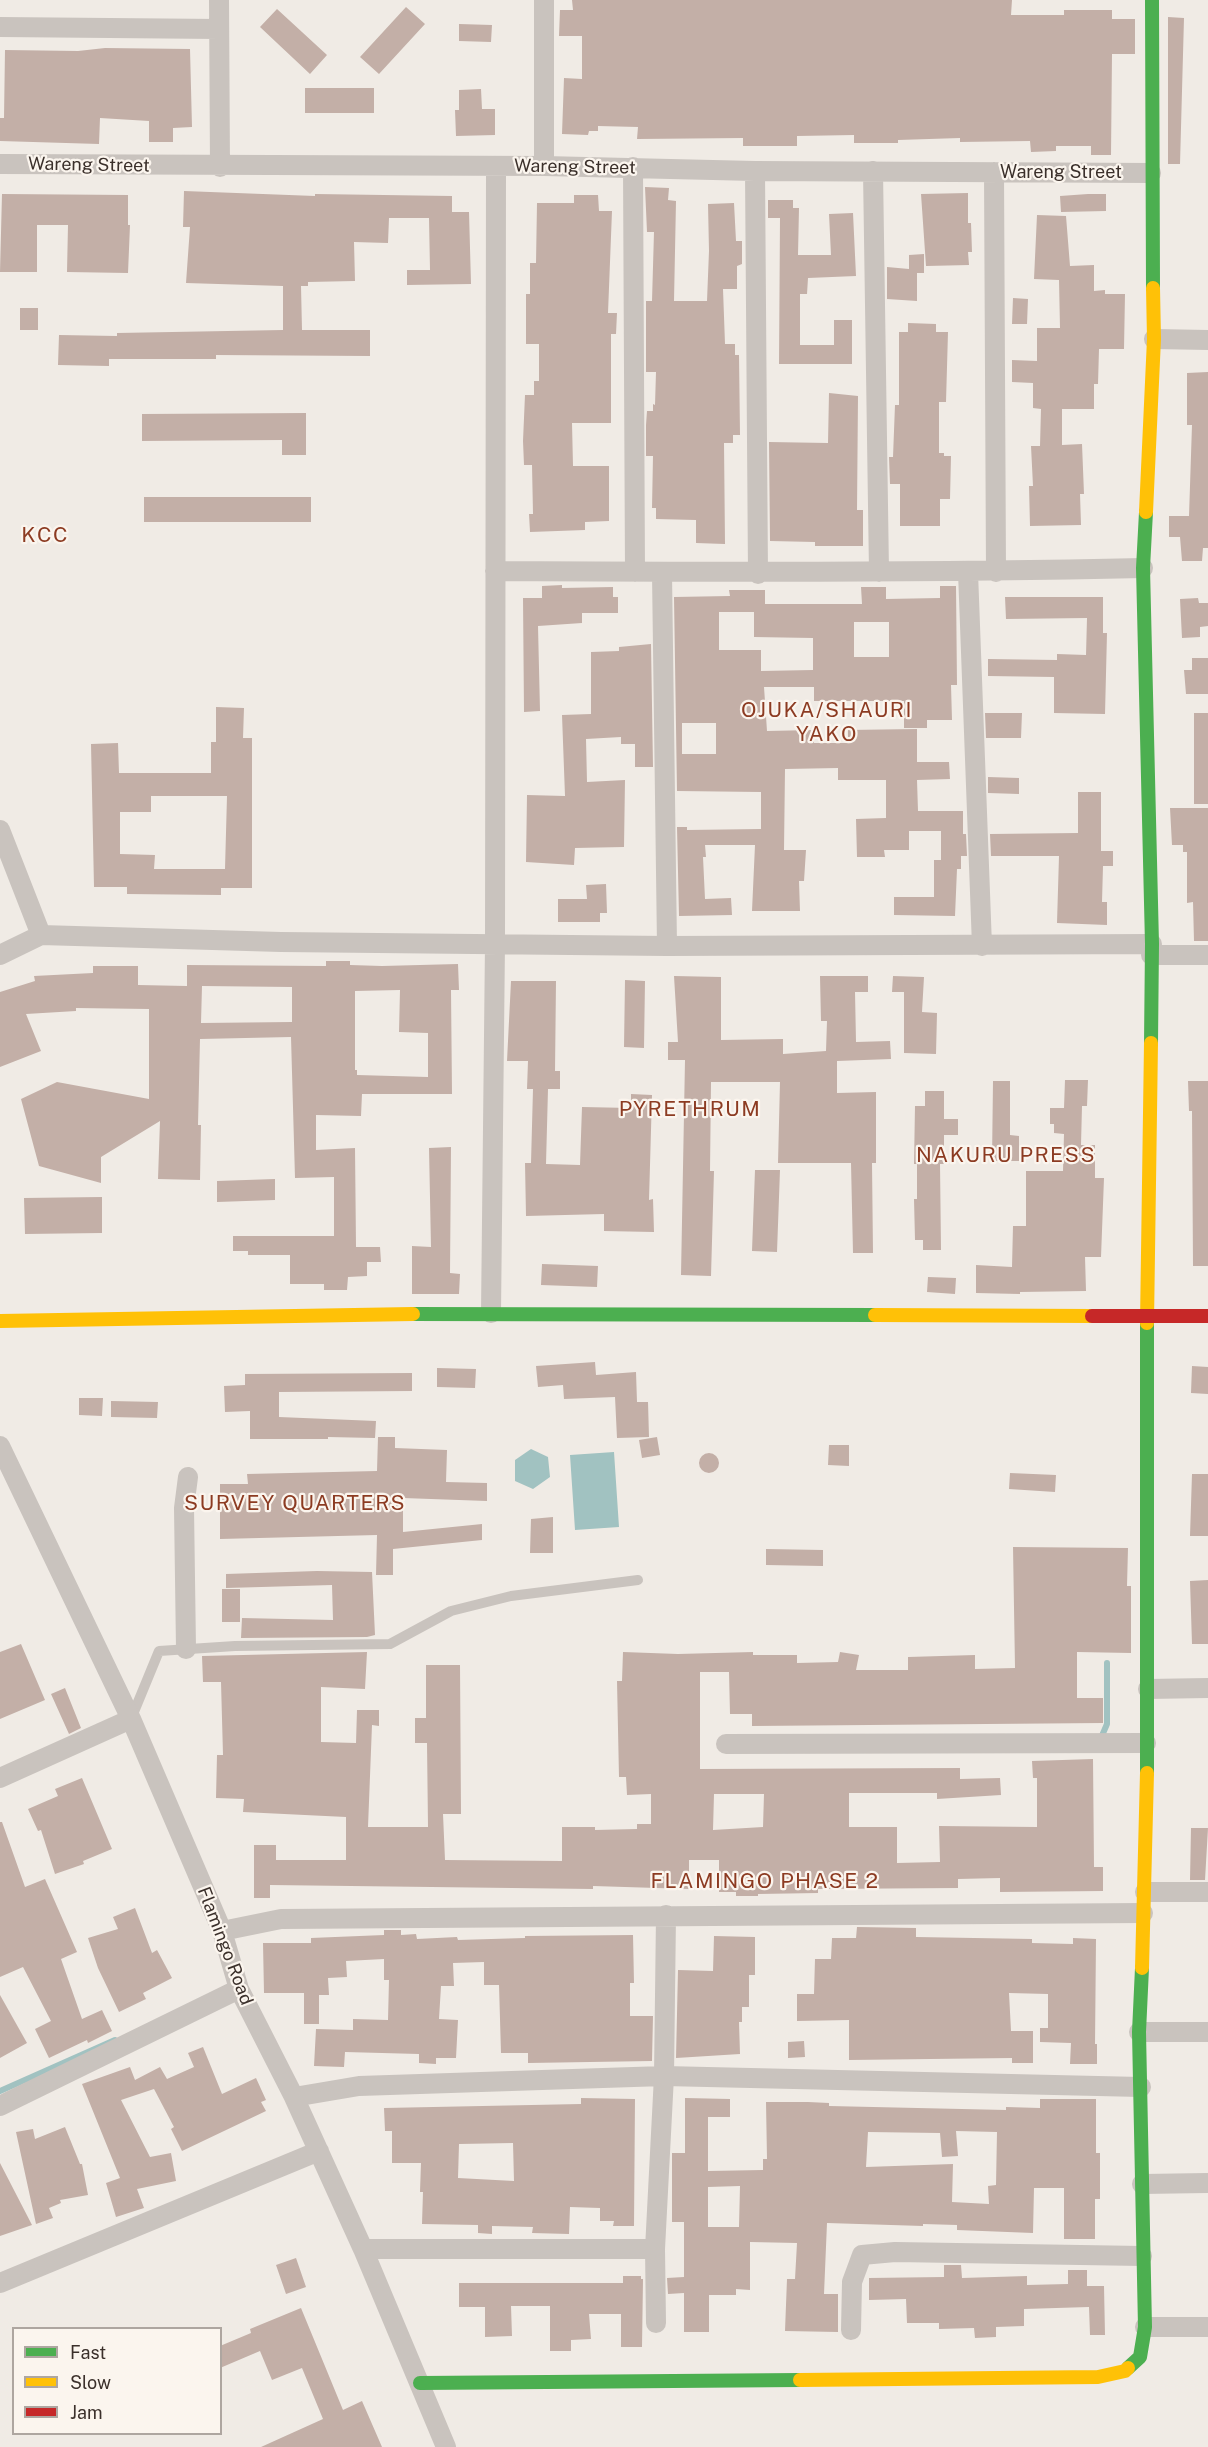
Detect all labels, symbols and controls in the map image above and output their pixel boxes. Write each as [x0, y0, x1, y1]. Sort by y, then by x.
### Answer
street label: Wareng Street [28, 153, 150, 177]
street label: Wareng Street [514, 155, 636, 179]
street label: Wareng Street [1000, 161, 1122, 183]
district label: KCC [21, 523, 69, 549]
district label: OJUKA/SHAURI YAKO [741, 698, 913, 748]
district label: PYRETHRUM [619, 1097, 761, 1123]
district label: NAKURU PRESS [916, 1143, 1096, 1169]
district label: SURVEY QUARTERS [184, 1491, 406, 1517]
district label: FLAMINGO PHASE 2 [651, 1869, 879, 1895]
street label: Flamingo Road [193, 1884, 257, 2008]
legend [12, 2327, 222, 2435]
text: Fast [70, 2342, 106, 2363]
text: Slow [70, 2372, 111, 2393]
text: Jam [70, 2402, 103, 2423]

